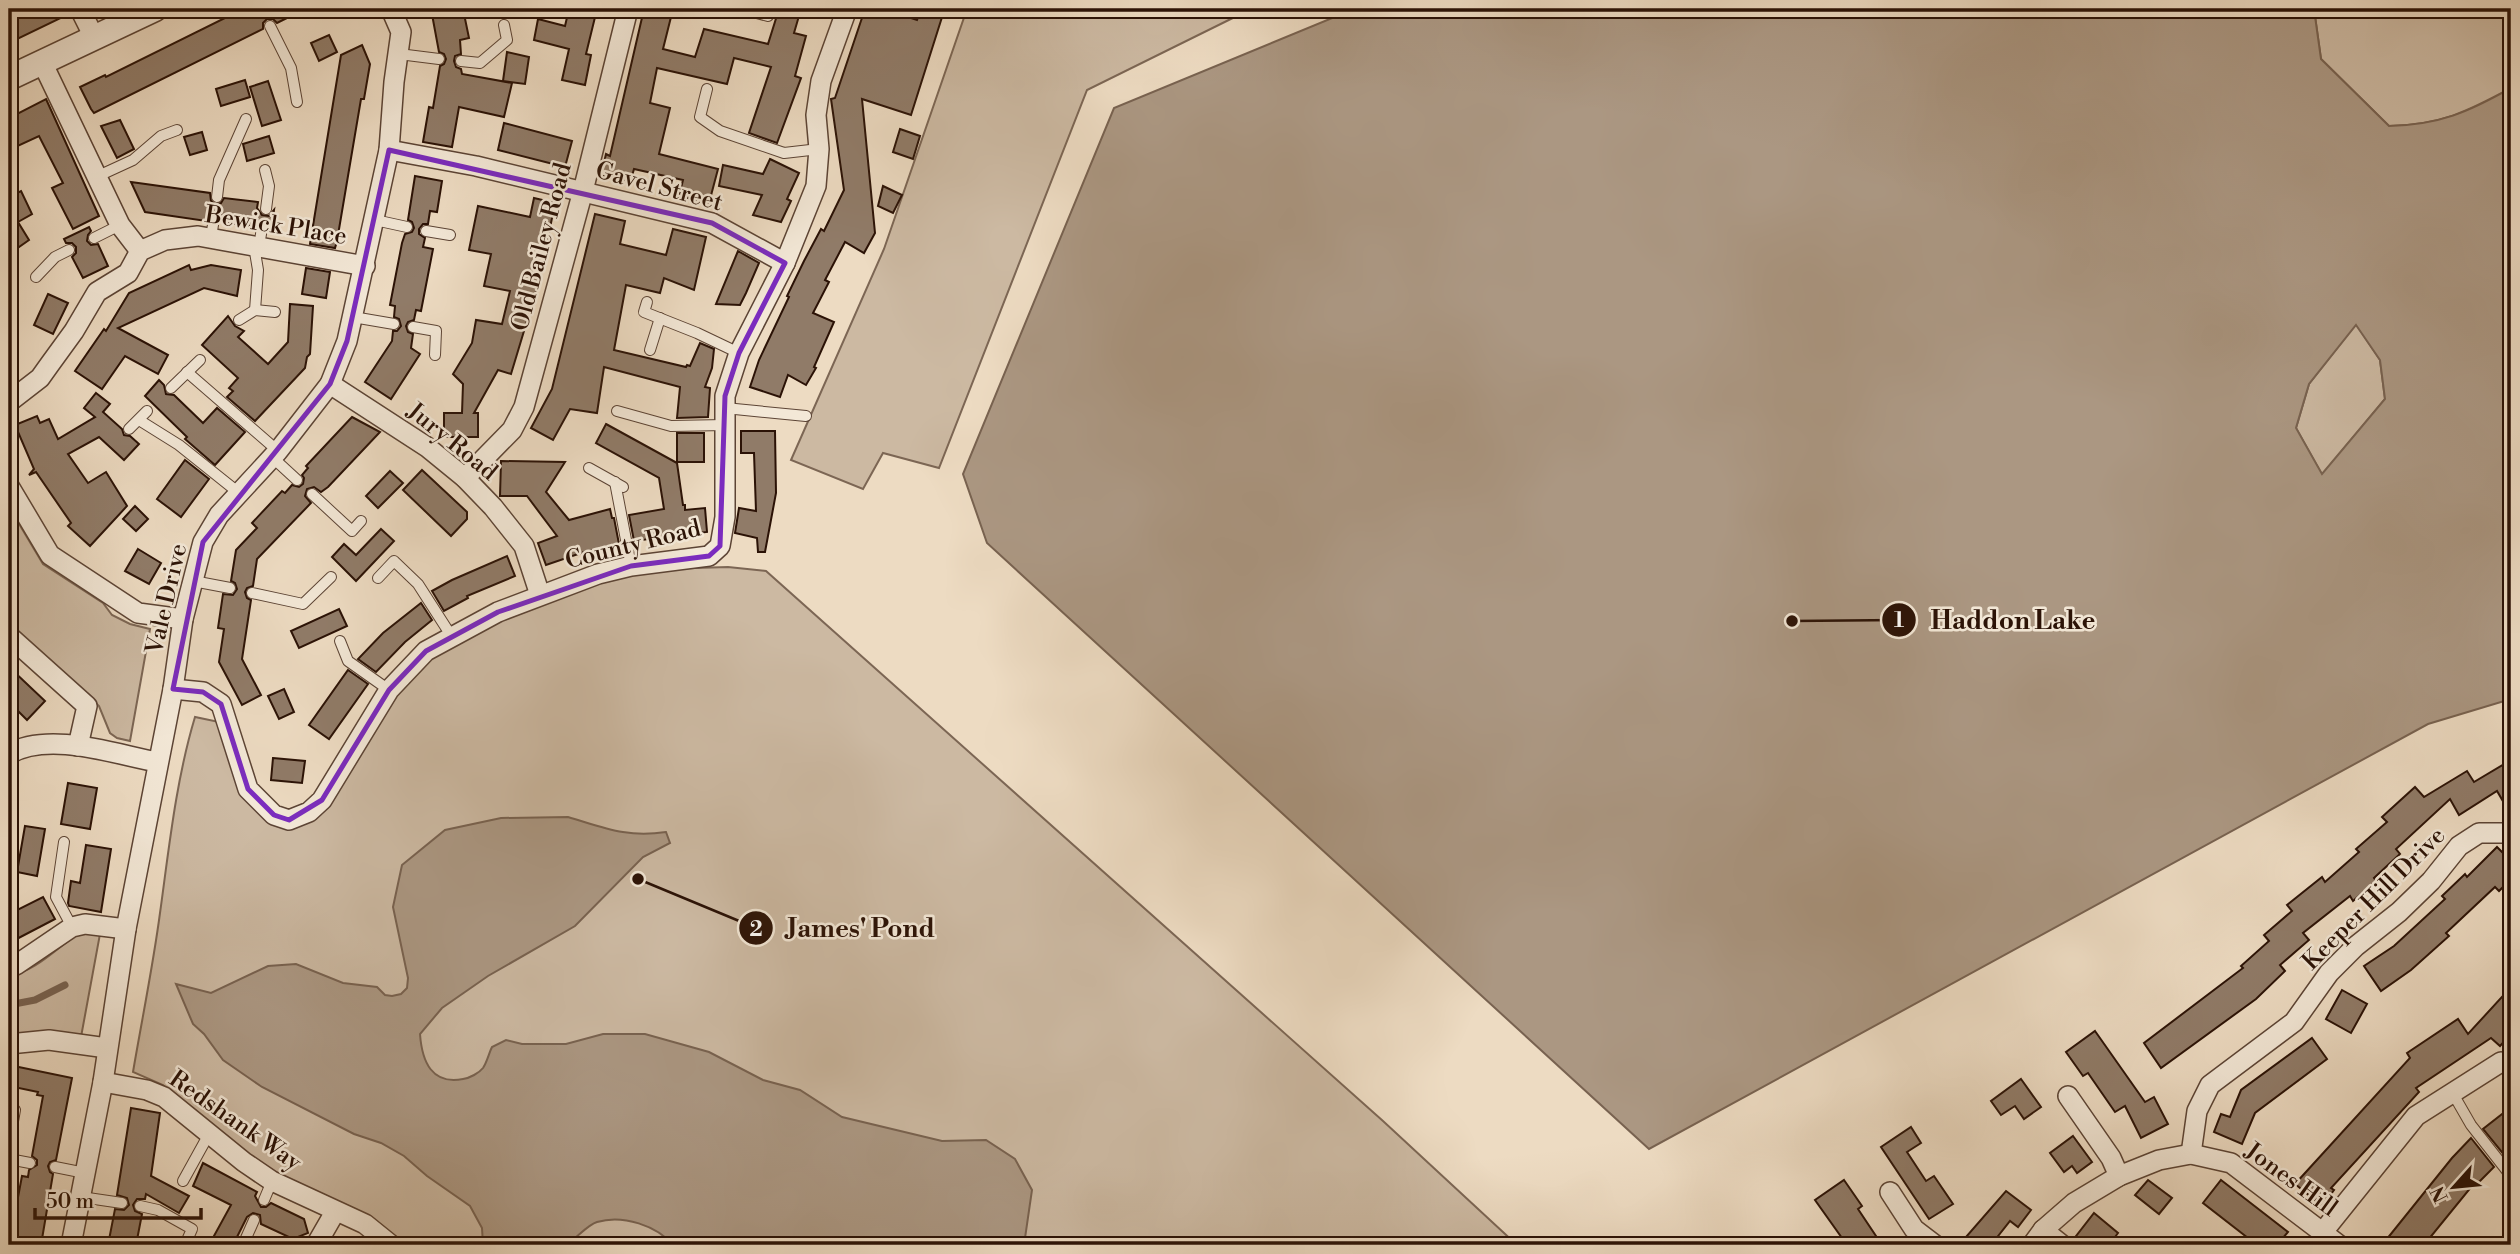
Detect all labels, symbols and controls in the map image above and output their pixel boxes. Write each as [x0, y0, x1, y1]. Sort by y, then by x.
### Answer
street label: Gavel Street [592, 156, 726, 219]
street label: Old Bailey Road [505, 159, 579, 334]
street label: Bewick Place [202, 200, 349, 252]
street label: Jury Road [400, 396, 503, 488]
street label: County Road [562, 514, 704, 576]
street label: Vale Drive [140, 541, 194, 658]
callout: Haddon Lake [1882, 596, 2110, 643]
text: Haddon Lake [1930, 605, 2096, 637]
text: 1 [1894, 608, 1904, 634]
street label: Keeper Hill Drive [2296, 821, 2452, 977]
callout: James' Pond [738, 905, 949, 952]
text: James' Pond [784, 913, 935, 945]
text: 2 [749, 917, 763, 943]
street label: Redshank Way [163, 1064, 307, 1178]
street label: Jones Hill [2238, 1136, 2343, 1224]
north arrow [2418, 1152, 2488, 1222]
scale bar [35, 1177, 201, 1221]
text: N [2426, 1182, 2454, 1206]
text: 50 m [46, 1189, 94, 1215]

